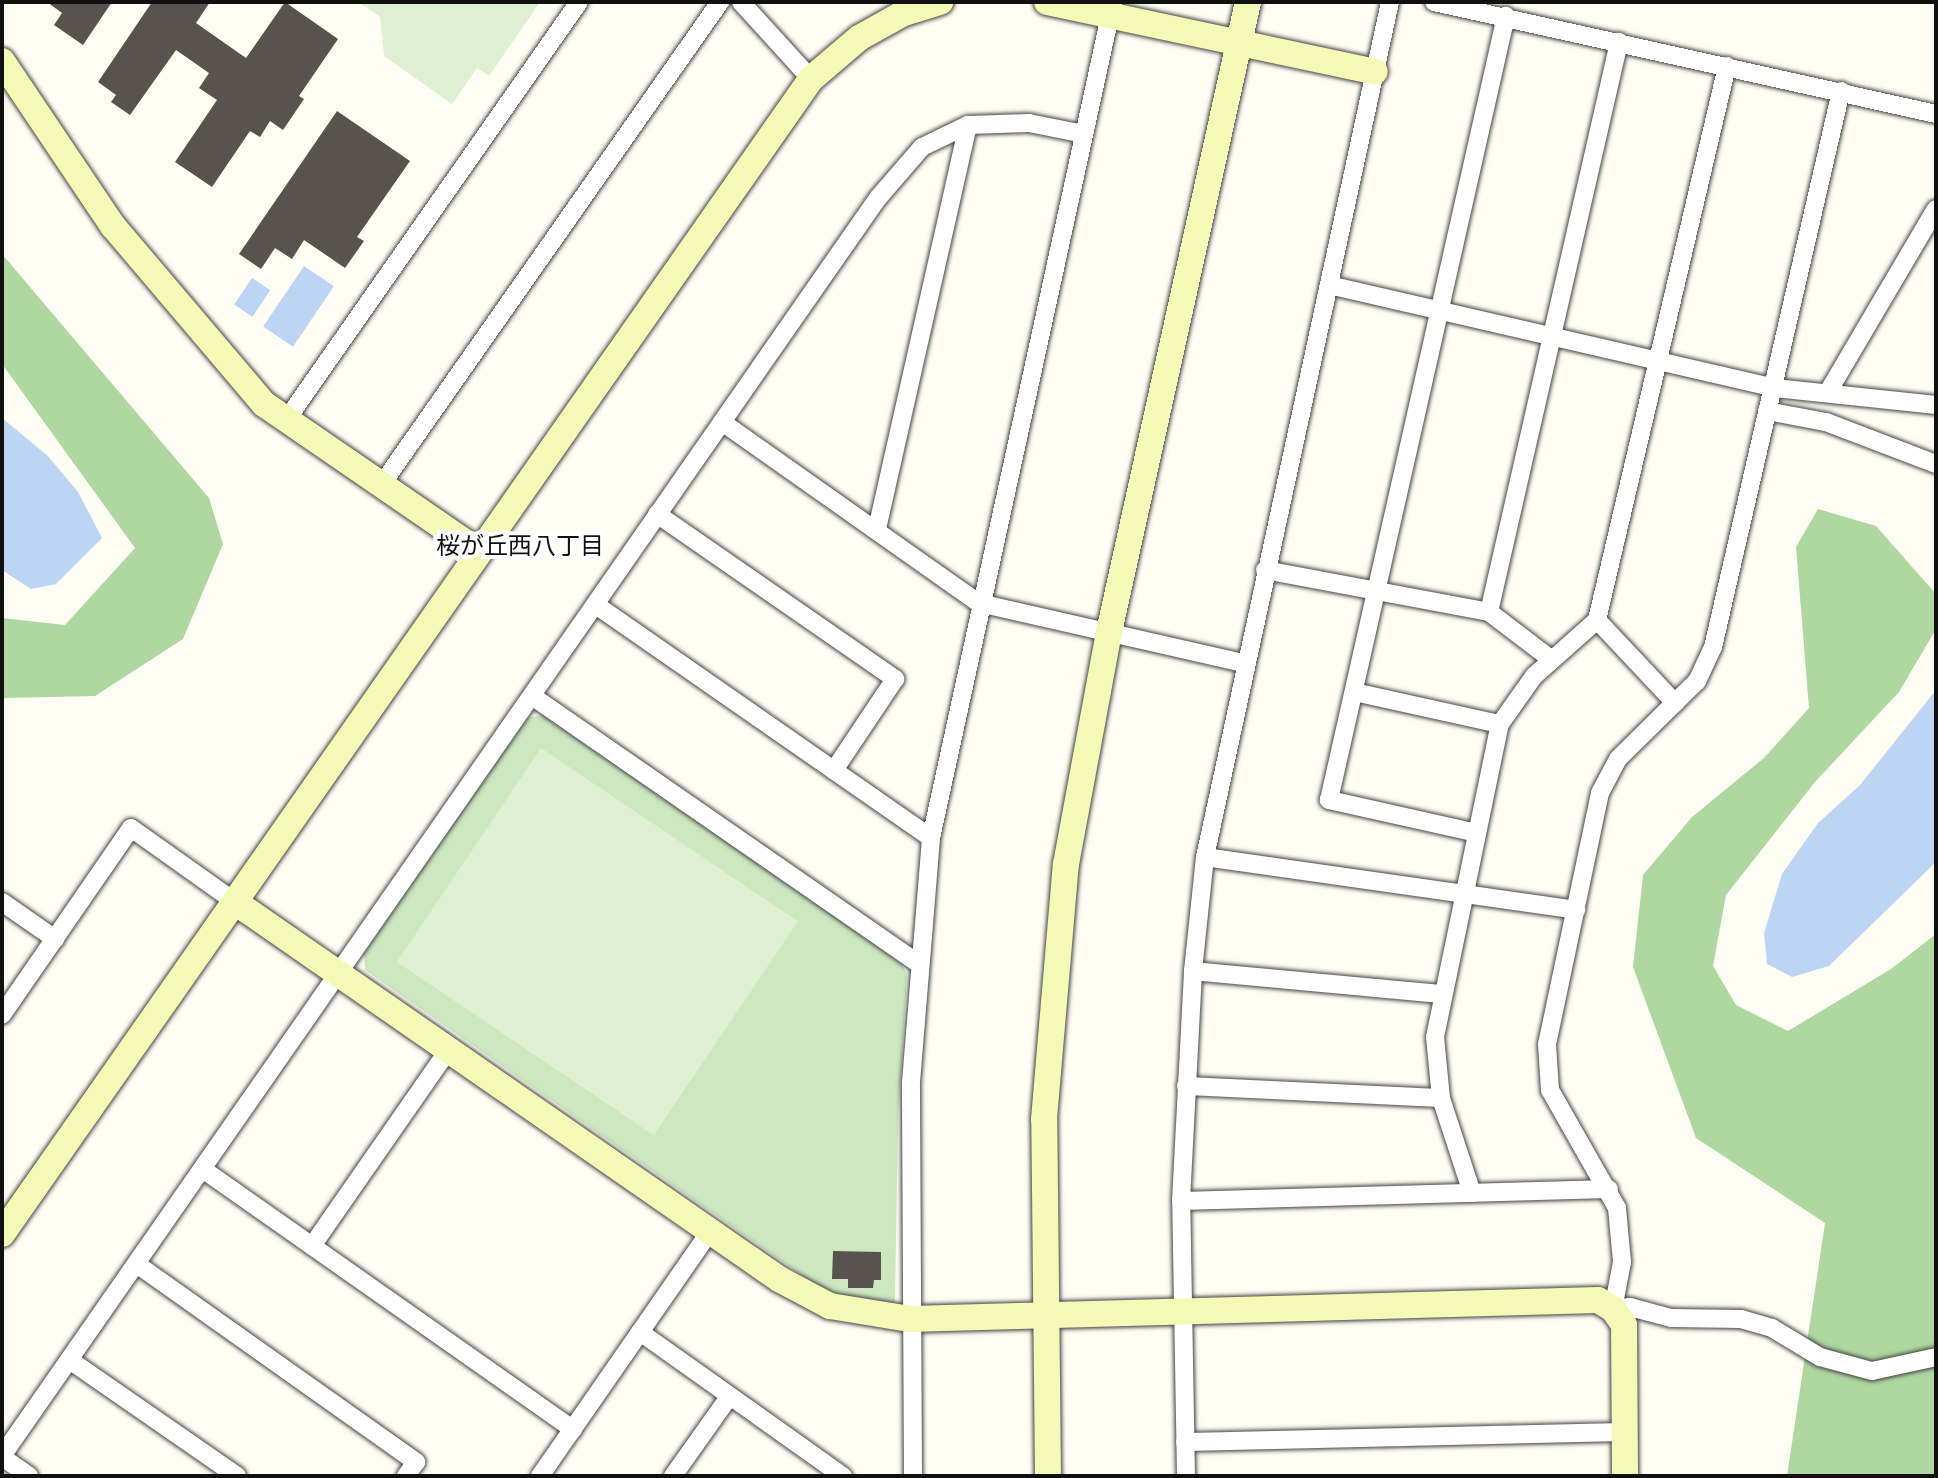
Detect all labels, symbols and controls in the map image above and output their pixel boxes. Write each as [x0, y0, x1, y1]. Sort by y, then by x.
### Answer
district label: 桜が丘西八丁目 [436, 532, 604, 560]

